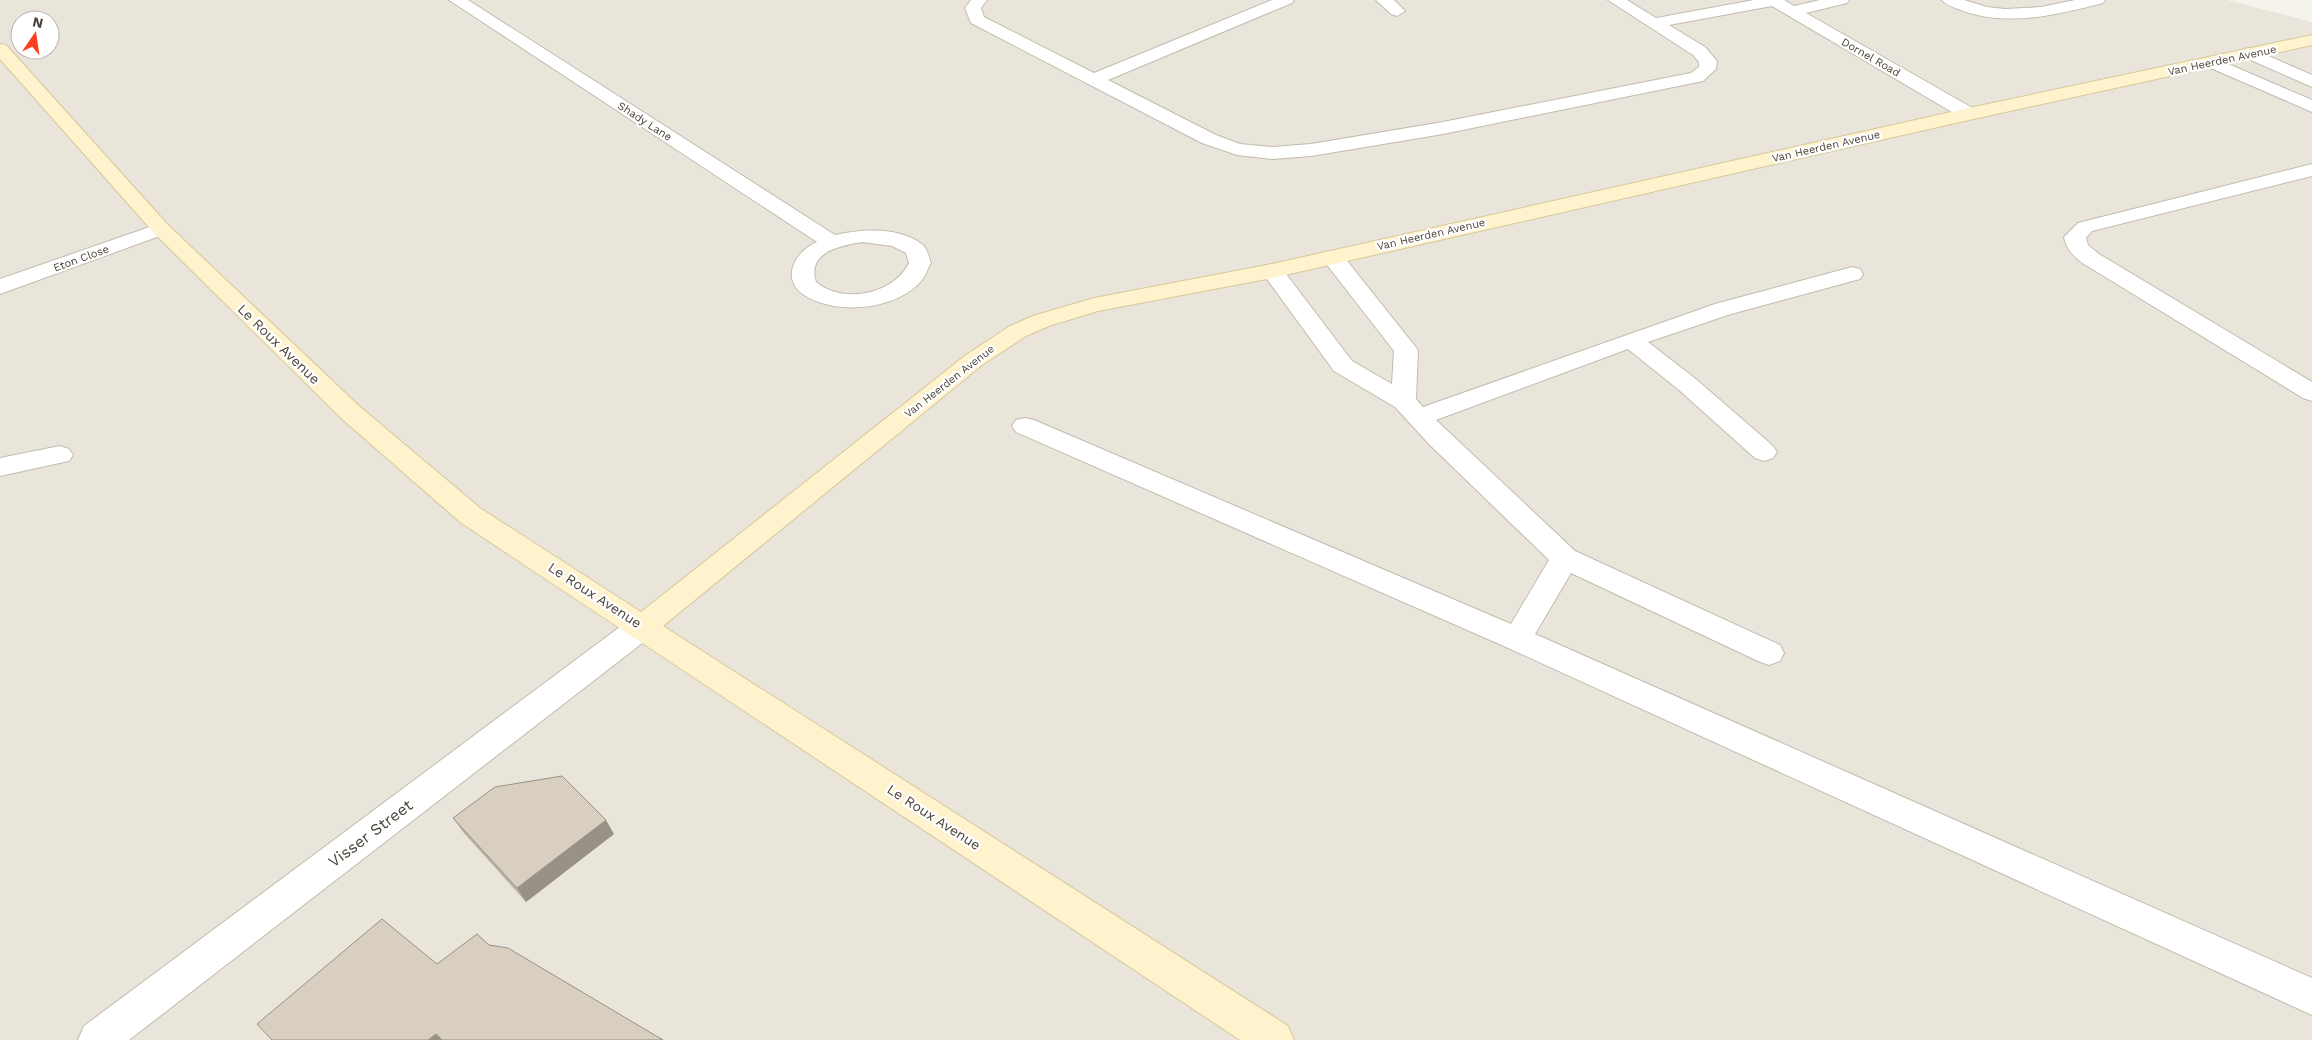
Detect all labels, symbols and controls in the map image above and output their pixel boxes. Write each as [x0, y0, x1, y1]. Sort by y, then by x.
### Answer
north arrow [10, 10, 60, 60]
text: N [31, 13, 45, 31]
street label: Dornel Road [1839, 35, 1902, 80]
street label: Van Heerden Avenue [2167, 43, 2278, 78]
street label: Shady Lane [615, 99, 674, 144]
street label: Van Heerden Avenue [1771, 128, 1881, 165]
street label: Van Heerden Avenue [1376, 216, 1486, 253]
street label: Eton Close [52, 242, 111, 275]
street label: Le Roux Avenue [235, 301, 323, 387]
street label: Van Heerden Avenue [902, 342, 997, 421]
street label: Le Roux Avenue [545, 559, 645, 631]
street label: Le Roux Avenue [884, 781, 984, 853]
street label: Visser Street [324, 795, 416, 871]

